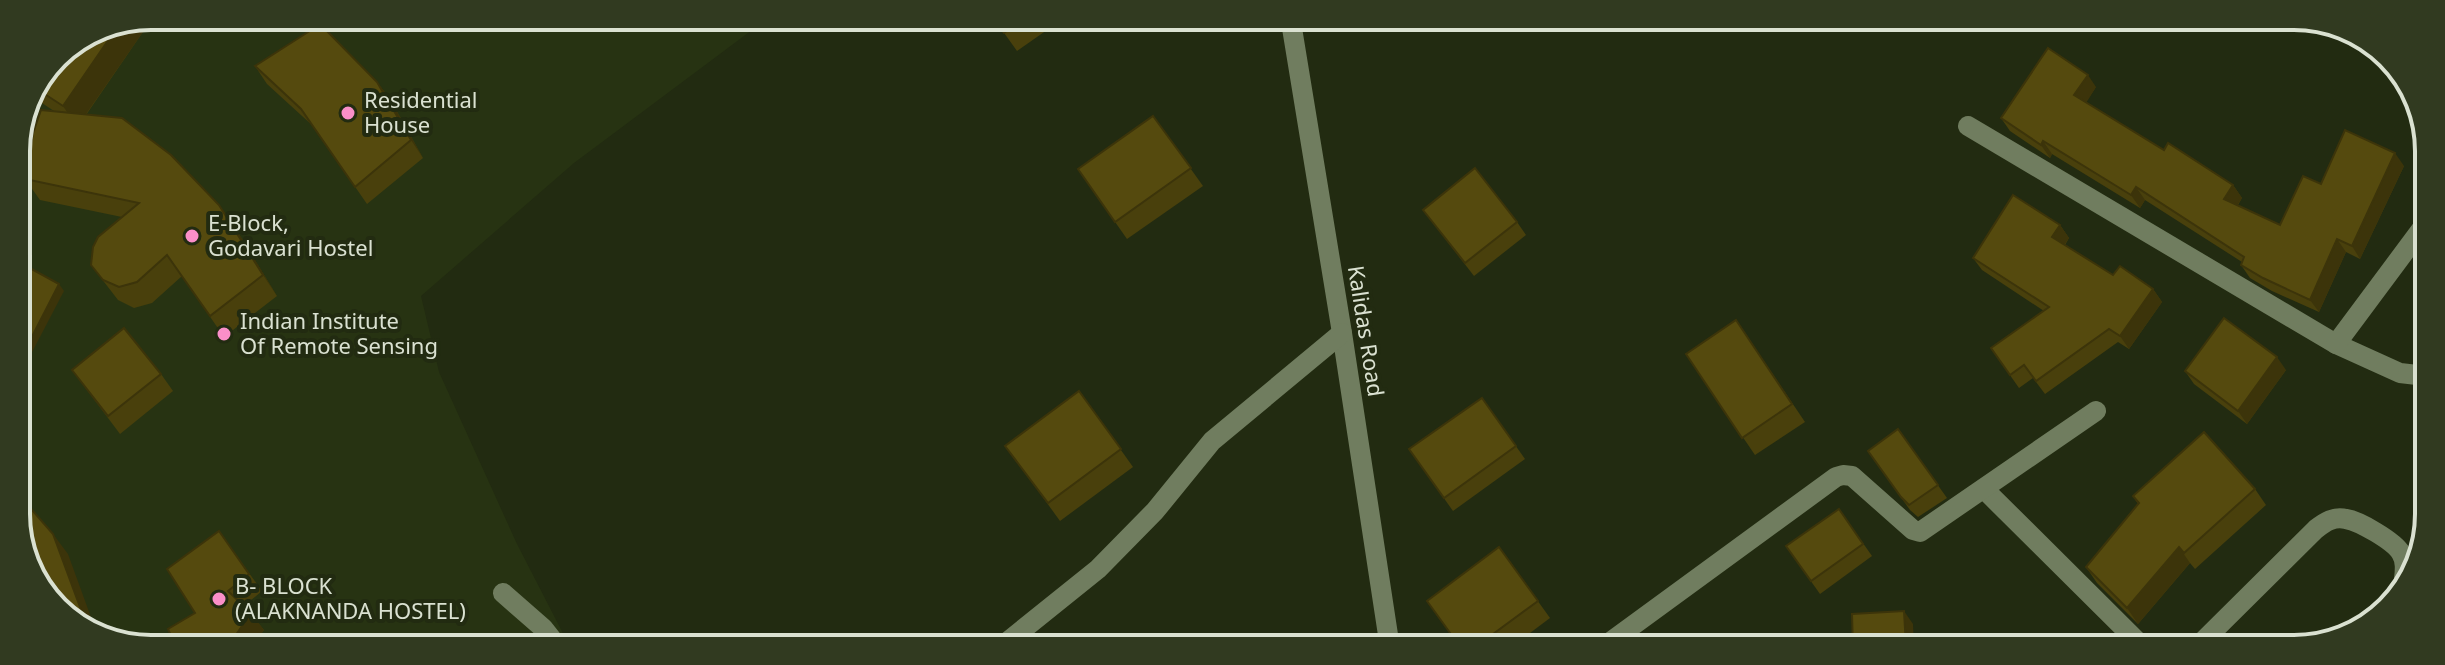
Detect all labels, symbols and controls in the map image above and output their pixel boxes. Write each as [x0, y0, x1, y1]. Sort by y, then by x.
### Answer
place label: Residential House [364, 84, 477, 139]
marker: Residential House [339, 104, 357, 122]
place label: E-Block, Godavari Hostel [208, 207, 373, 262]
marker: E-Block, Godavari Hostel [183, 227, 201, 245]
street label: Kalidas Road [1342, 263, 1392, 399]
place label: Indian Institute Of Remote Sensing [240, 305, 438, 360]
marker: Indian Institute Of Remote Sensing [215, 325, 233, 343]
place label: B- BLOCK (ALAKNANDA HOSTEL) [235, 570, 466, 625]
marker: B- BLOCK (ALAKNANDA HOSTEL) [210, 590, 228, 608]

